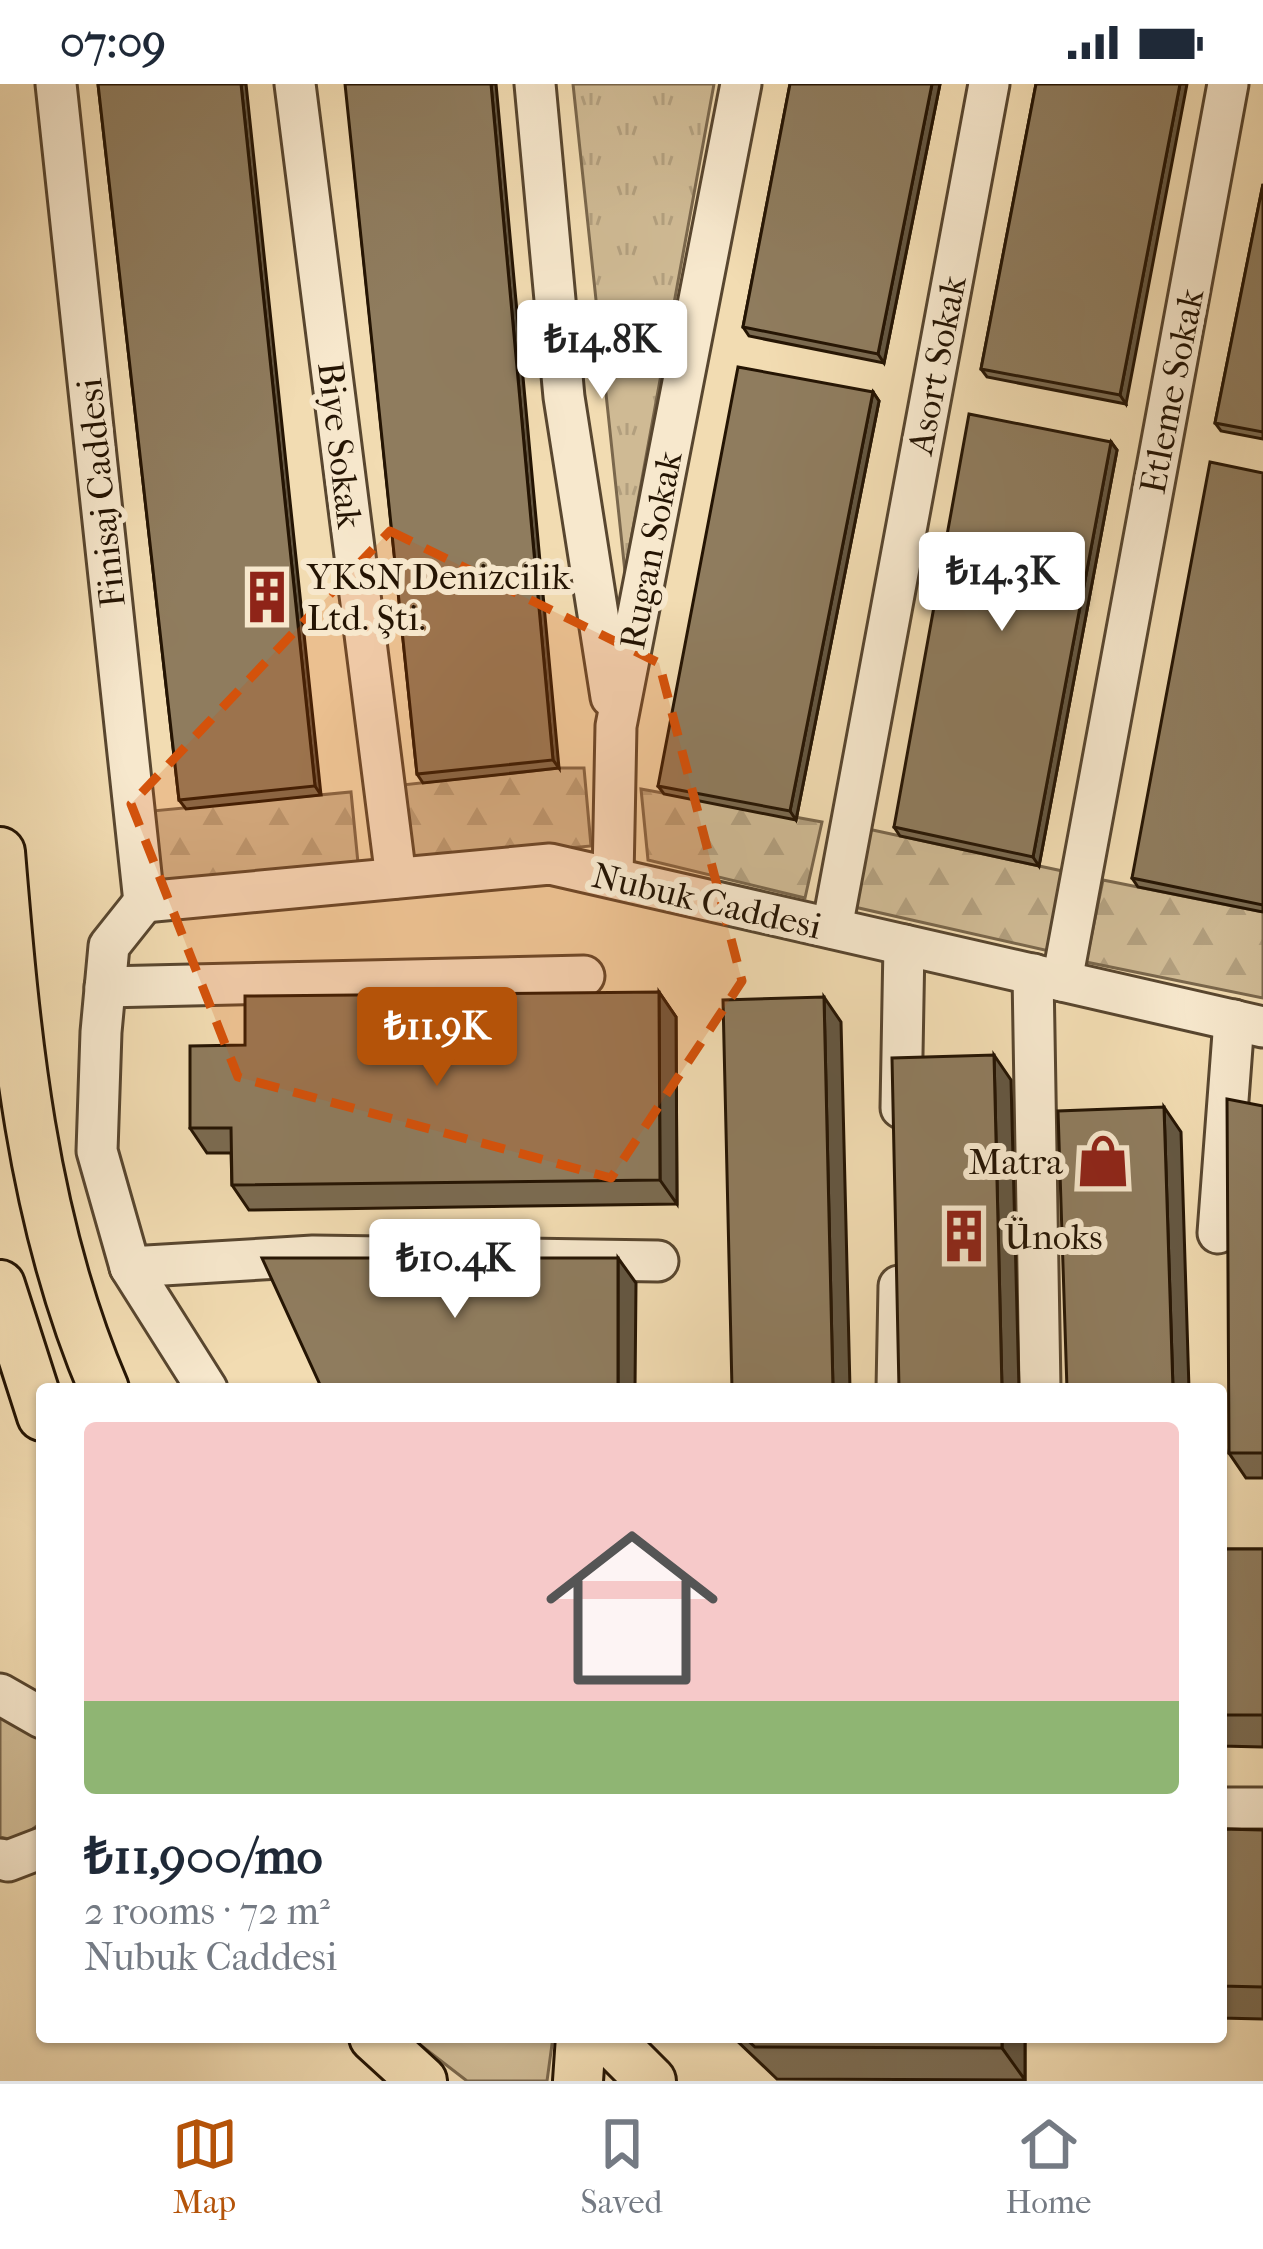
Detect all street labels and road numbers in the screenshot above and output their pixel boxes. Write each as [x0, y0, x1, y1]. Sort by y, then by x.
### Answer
street label: Asort Sokak [899, 272, 975, 460]
street label: Etleme Sokak [1132, 285, 1213, 497]
street label: Biye Sokak [309, 359, 371, 531]
street label: Finisaj Caddesi [68, 376, 134, 610]
street label: Rugan Sokak [611, 447, 691, 653]
street label: Nubuk Caddesi [588, 854, 826, 948]

